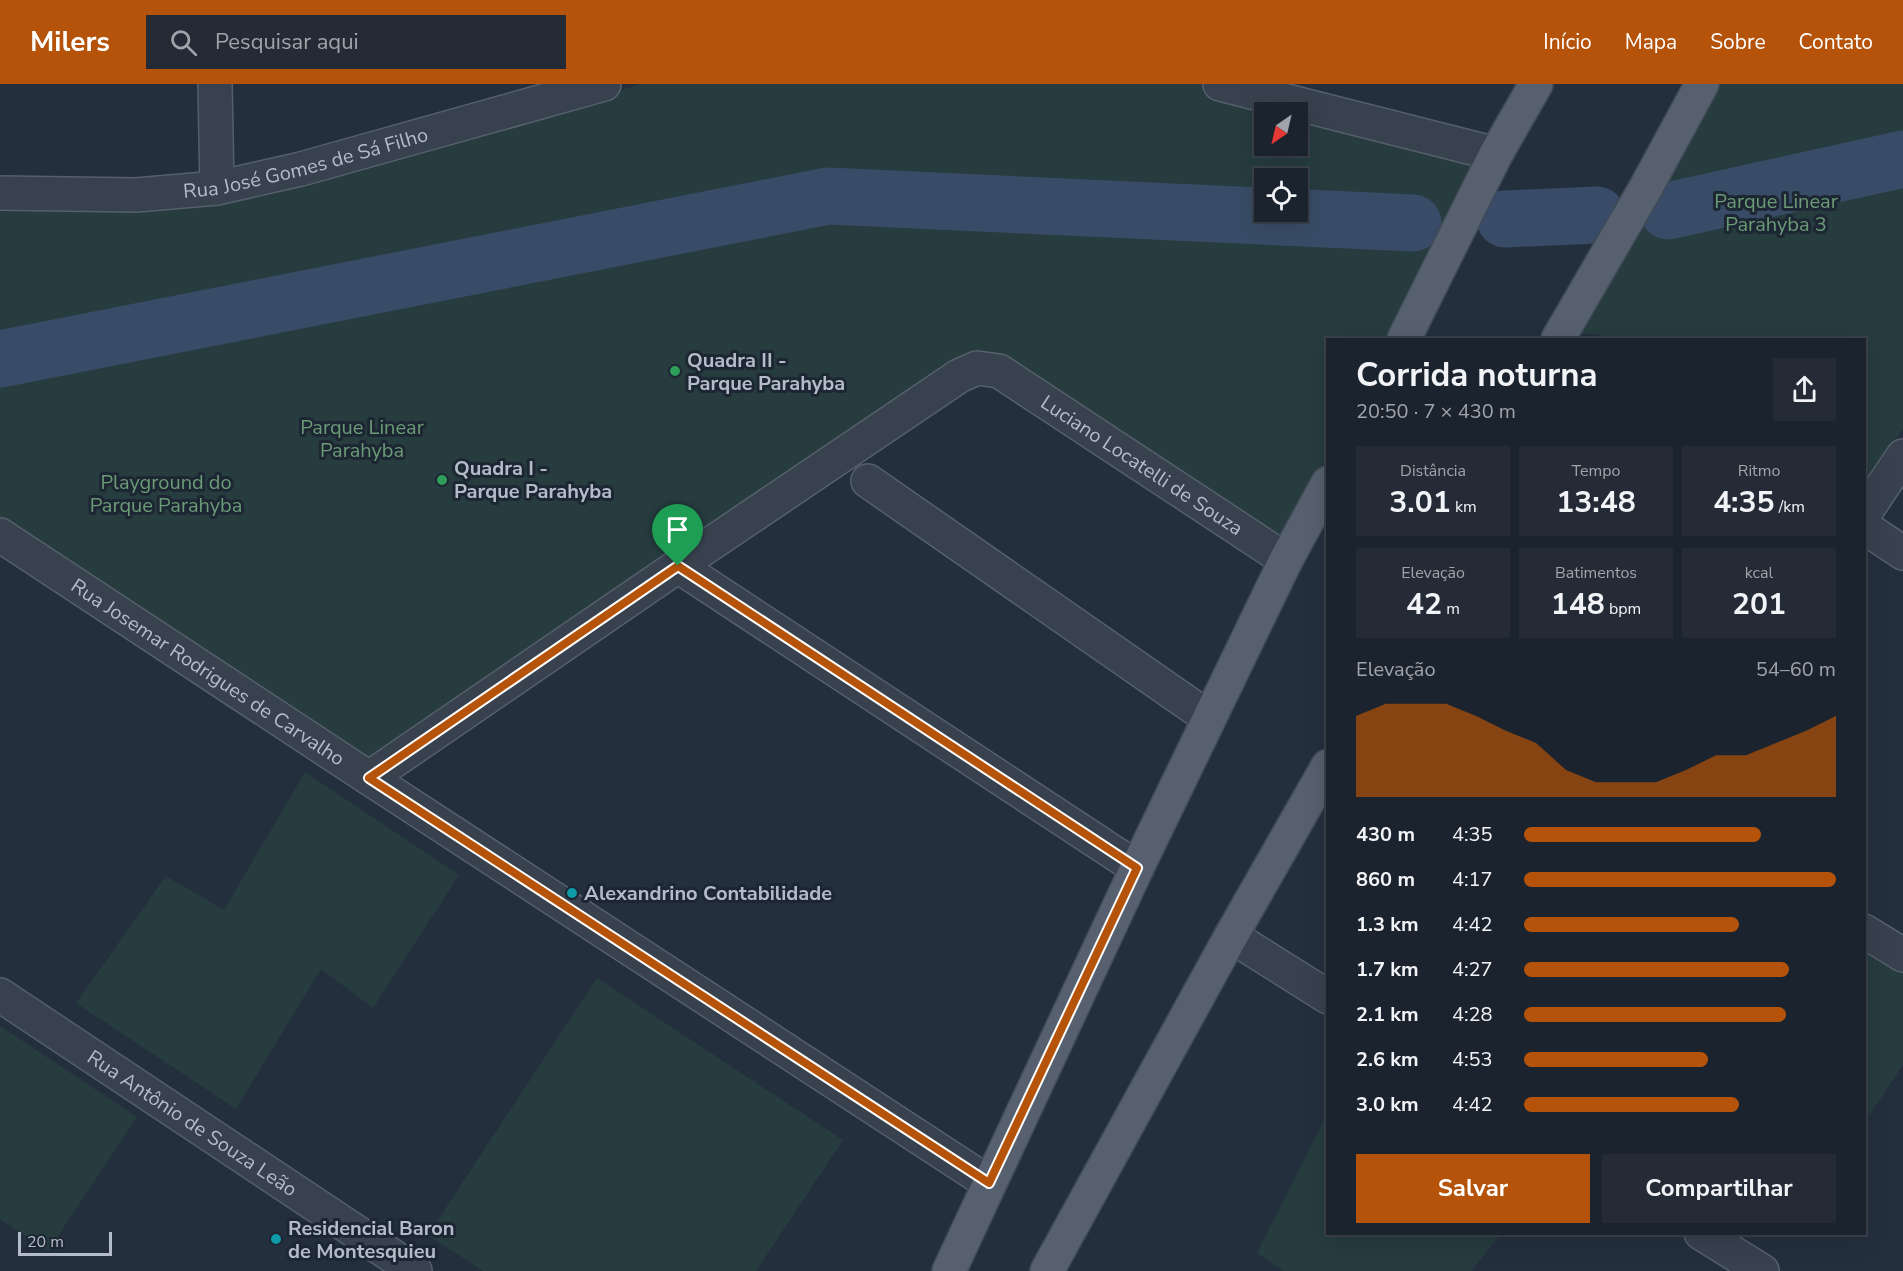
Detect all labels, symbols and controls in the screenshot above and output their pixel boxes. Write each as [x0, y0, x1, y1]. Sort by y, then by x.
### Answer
search box [146, 15, 566, 69]
text: Milers [30, 23, 110, 61]
icon: search [167, 26, 200, 59]
text: Pesquisar aqui [215, 27, 359, 57]
text: Início [1543, 28, 1592, 56]
text: Mapa [1625, 28, 1677, 56]
text: Sobre [1710, 28, 1766, 56]
text: Contato [1799, 28, 1873, 56]
north arrow [1254, 102, 1308, 156]
map controls [1254, 102, 1308, 222]
street label: Rua José Gomes de Sá Filho [182, 121, 431, 205]
button: locate [1254, 168, 1308, 222]
park label: Parque Linear Parahyba 3 [1714, 188, 1838, 238]
place label: Quadra II - Parque Parahyba [687, 347, 845, 397]
text: Corrida noturna [1356, 353, 1598, 398]
button: share [1773, 358, 1836, 421]
marker: Quadra II - Parque Parahyba [668, 364, 682, 378]
street label: Luciano Locatelli de Souza [1035, 389, 1248, 542]
text: 20:50 · 7 × 430 m [1356, 398, 1516, 425]
park label: Parque Linear Parahyba [300, 414, 424, 464]
place label: Quadra I - Parque Parahyba [454, 455, 612, 505]
text: Distância [1400, 460, 1466, 482]
text: Tempo [1572, 460, 1620, 482]
text: Ritmo [1738, 460, 1780, 482]
park label: Playground do Parque Parahyba [90, 469, 242, 519]
marker: Quadra I - Parque Parahyba [435, 473, 449, 487]
text: 3.01 [1389, 482, 1451, 523]
text: 13:48 [1556, 482, 1636, 523]
text: 4:35 [1713, 482, 1775, 523]
text: km [1451, 496, 1477, 518]
text: /km [1775, 496, 1805, 518]
pin [652, 504, 703, 566]
icon: arrive [661, 513, 694, 546]
text: Elevação [1401, 562, 1465, 584]
text: Batimentos [1555, 562, 1637, 584]
text: kcal [1745, 562, 1773, 584]
street label: Rua Josemar Rodrigues de Carvalho [66, 572, 350, 772]
text: 42 [1406, 584, 1442, 625]
text: 148 [1551, 584, 1605, 625]
text: 201 [1732, 584, 1786, 625]
text: m [1442, 598, 1460, 620]
text: bpm [1605, 598, 1641, 620]
text: Elevação [1356, 656, 1436, 683]
text: 54–60 m [1756, 656, 1836, 683]
text: 430 m [1356, 821, 1415, 848]
text: 4:35 [1452, 821, 1493, 848]
text: 860 m [1356, 866, 1415, 893]
text: 4:17 [1452, 866, 1493, 893]
place label: Alexandrino Contabilidade [584, 880, 832, 907]
marker: Alexandrino Contabilidade [565, 886, 579, 900]
text: 1.3 km [1356, 911, 1419, 938]
text: 4:42 [1452, 911, 1493, 938]
text: 1.7 km [1356, 956, 1419, 983]
text: 4:27 [1452, 956, 1493, 983]
text: 2.1 km [1356, 1001, 1419, 1028]
text: 4:28 [1452, 1001, 1493, 1028]
street label: Rua Antônio de Souza Leão [82, 1044, 302, 1203]
text: 2.6 km [1356, 1046, 1419, 1073]
text: 4:53 [1452, 1046, 1493, 1073]
text: 3.0 km [1356, 1091, 1419, 1118]
text: 4:42 [1452, 1091, 1493, 1118]
button: Salvar [1356, 1154, 1590, 1223]
button: Compartilhar [1602, 1154, 1836, 1223]
place label: Residencial Baron de Montesquieu [288, 1215, 455, 1265]
scale bar [18, 1229, 112, 1256]
text: 20 m [27, 1231, 64, 1253]
marker: Residencial Baron de Montesquieu [269, 1232, 283, 1246]

